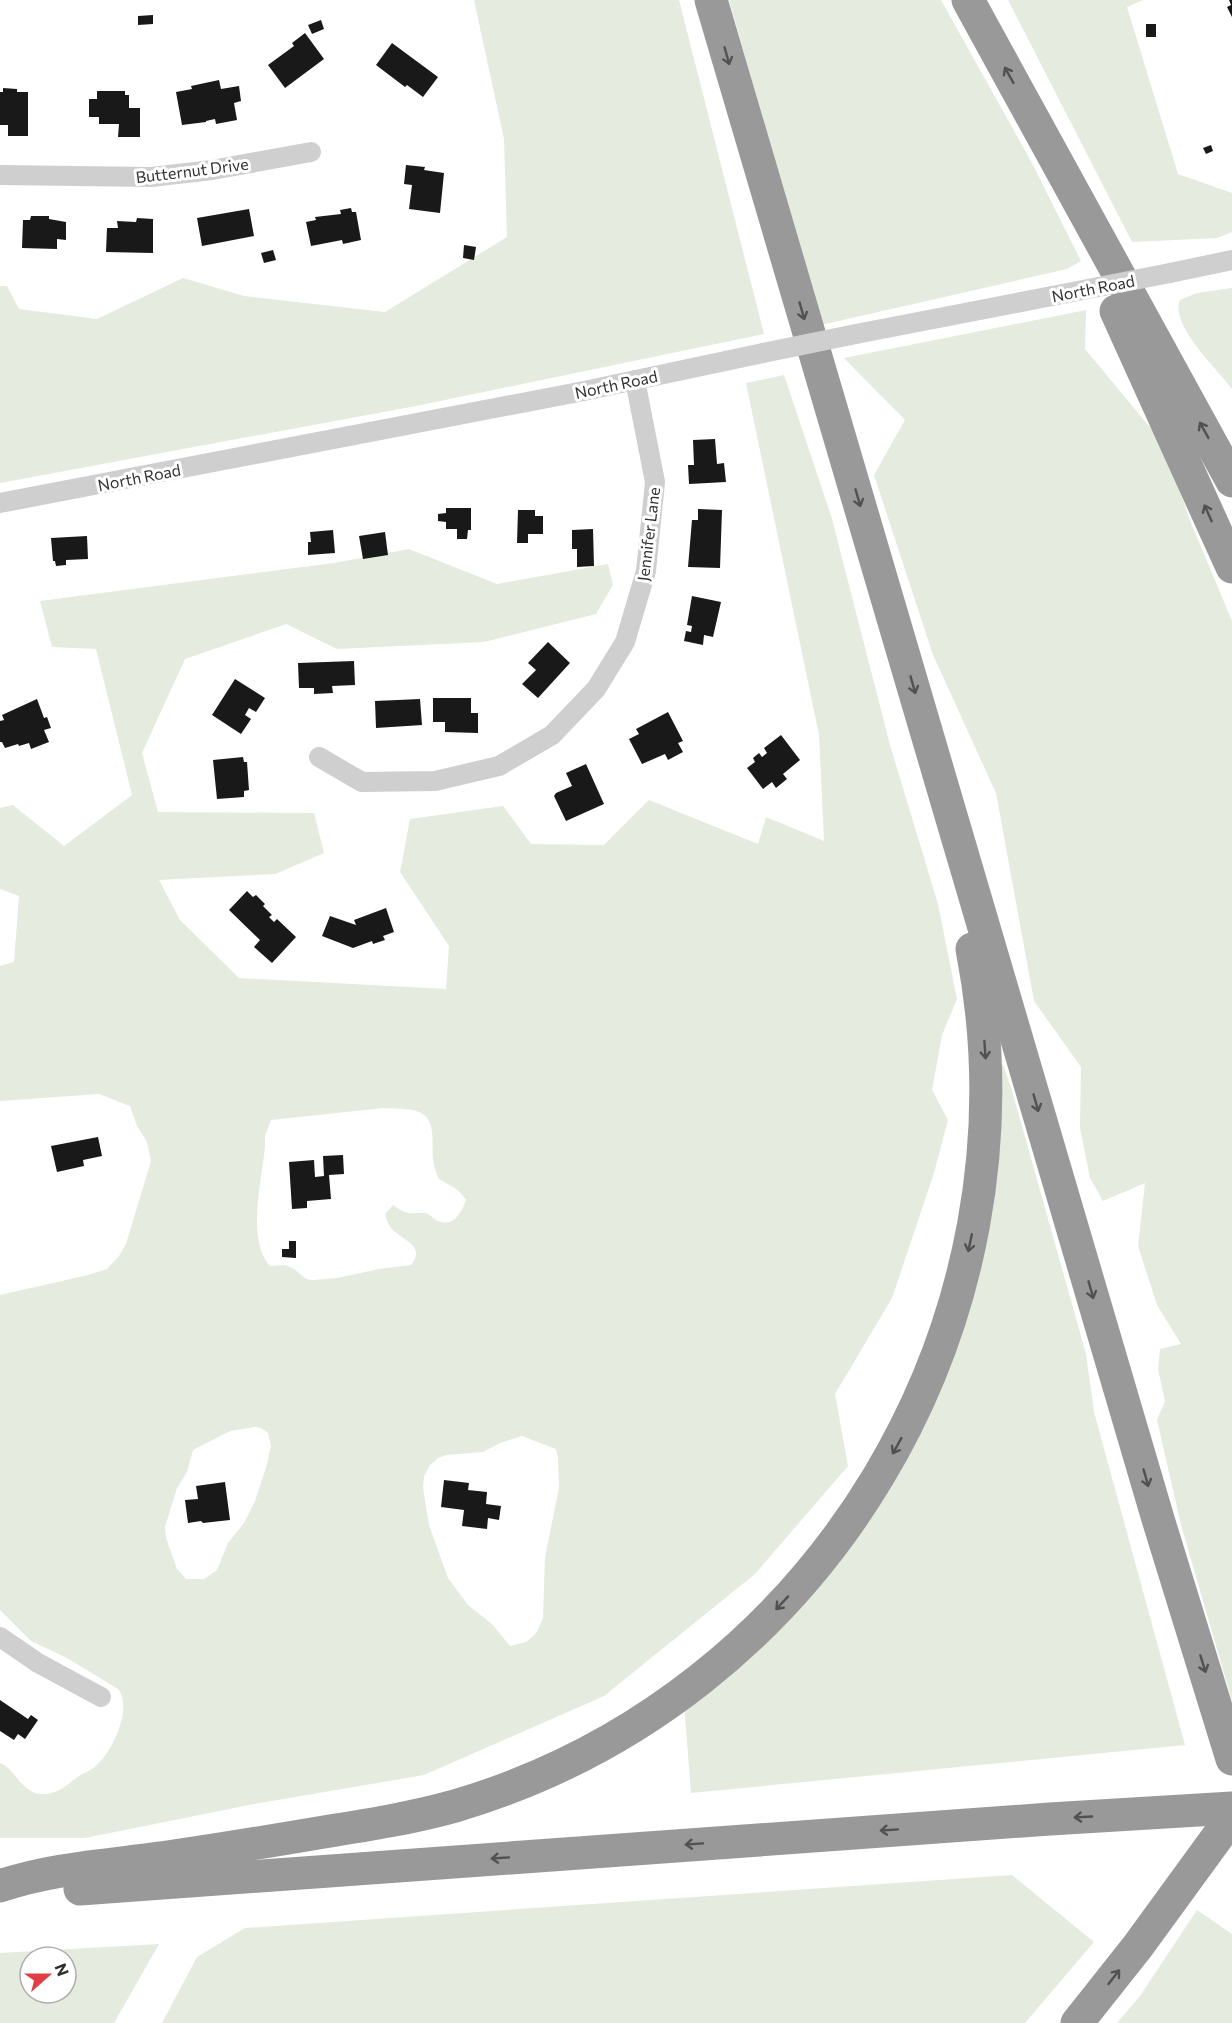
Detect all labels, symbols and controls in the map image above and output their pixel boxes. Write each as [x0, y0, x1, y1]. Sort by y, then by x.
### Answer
one-way arrow [722, 46, 733, 65]
one-way arrow [1003, 67, 1015, 84]
street label: Butternut Drive [135, 154, 249, 186]
street label: North Road [1050, 271, 1136, 305]
one-way arrow [797, 301, 809, 320]
street label: North Road [573, 366, 659, 402]
one-way arrow [1198, 422, 1210, 439]
street label: North Road [96, 460, 182, 494]
street label: Jennifer Lane [633, 486, 663, 582]
one-way arrow [853, 488, 864, 507]
one-way arrow [1202, 505, 1213, 523]
one-way arrow [908, 675, 919, 694]
one-way arrow [979, 1039, 990, 1059]
one-way arrow [1031, 1093, 1042, 1112]
one-way arrow [964, 1233, 975, 1253]
one-way arrow [1086, 1281, 1097, 1300]
one-way arrow [891, 1437, 903, 1454]
one-way arrow [1141, 1468, 1152, 1487]
one-way arrow [775, 1596, 790, 1611]
one-way arrow [1198, 1654, 1209, 1673]
one-way arrow [1074, 1811, 1094, 1822]
one-way arrow [879, 1825, 899, 1836]
one-way arrow [685, 1839, 705, 1850]
one-way arrow [490, 1853, 510, 1864]
north arrow [18, 1945, 78, 2005]
text: N [51, 1960, 73, 1978]
one-way arrow [1108, 1970, 1120, 1986]

